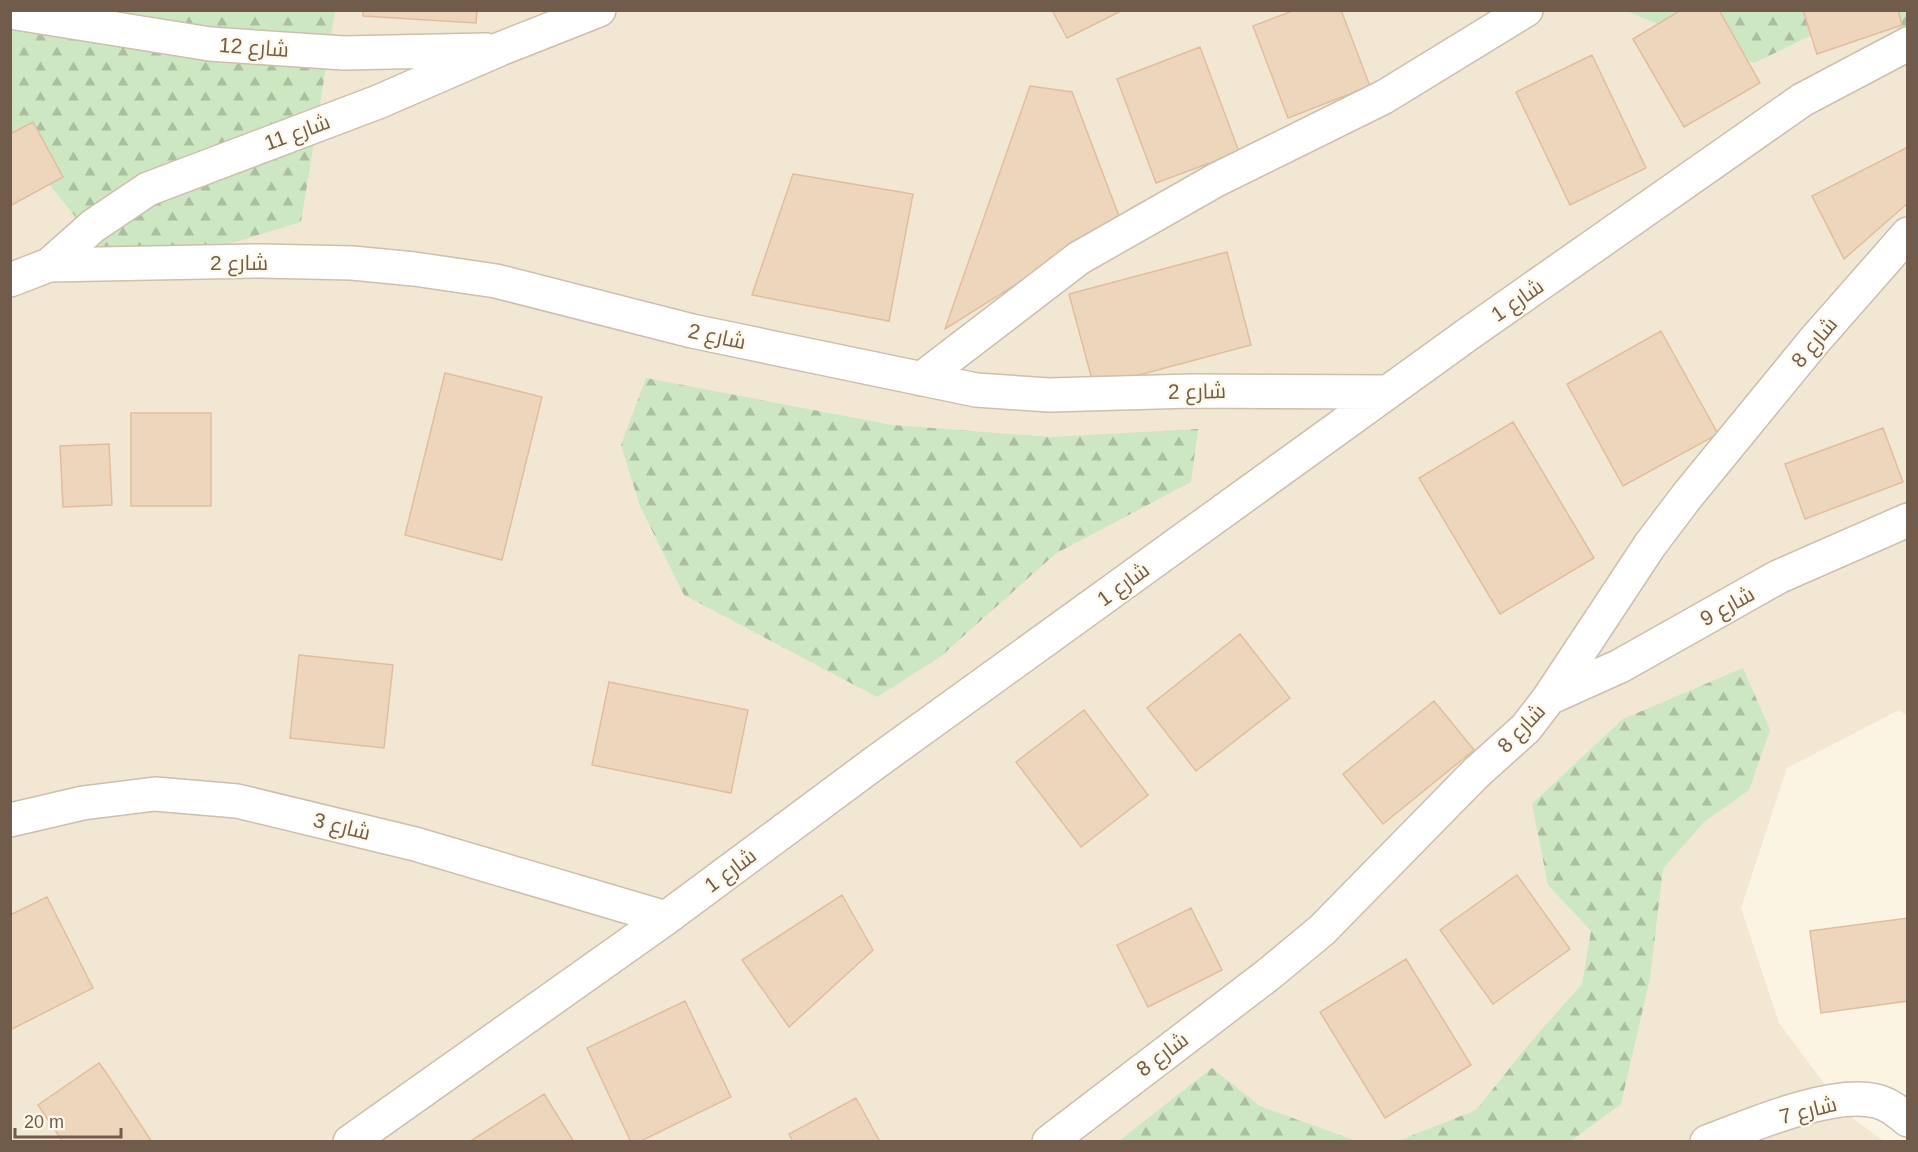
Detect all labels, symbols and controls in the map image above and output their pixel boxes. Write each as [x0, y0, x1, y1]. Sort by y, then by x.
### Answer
street label: شارع 12 [218, 33, 290, 64]
street label: شارع 11 [261, 110, 334, 157]
street label: شارع 2 [210, 251, 268, 277]
street label: شارع 1 [1487, 274, 1549, 329]
street label: شارع 8 [1786, 312, 1844, 374]
street label: شارع 2 [686, 319, 748, 356]
street label: شارع 2 [1168, 379, 1226, 406]
street label: شارع 1 [1093, 558, 1155, 613]
street label: شارع 9 [1696, 582, 1759, 633]
street label: شارع 8 [1493, 699, 1552, 759]
street label: شارع 3 [310, 808, 373, 847]
street label: شارع 1 [700, 843, 762, 899]
street label: شارع 8 [1132, 1027, 1194, 1083]
street label: شارع 7 [1777, 1092, 1840, 1131]
scale bar [15, 1101, 122, 1139]
text: 20 m [24, 1112, 64, 1132]

